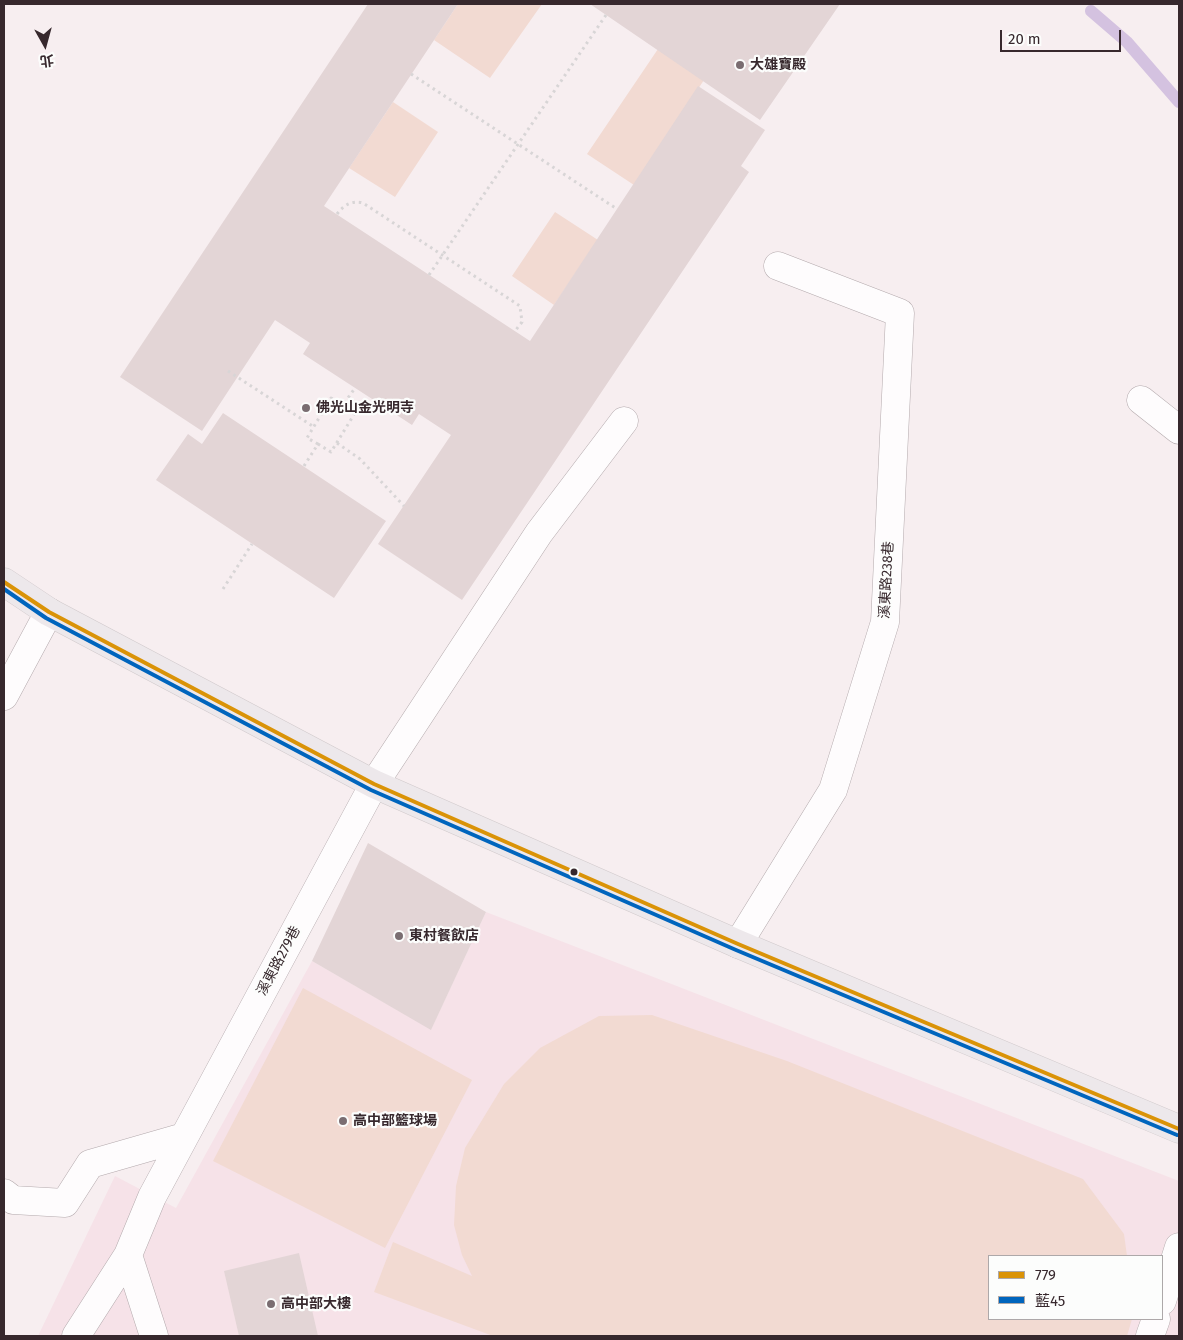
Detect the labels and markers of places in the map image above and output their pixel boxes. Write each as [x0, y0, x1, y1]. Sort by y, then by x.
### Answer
place label: 大雄寶殿 [750, 57, 806, 73]
marker: 大雄寶殿 [734, 59, 746, 71]
place label: 佛光山金光明寺 [316, 400, 414, 416]
marker: 佛光山金光明寺 [300, 402, 312, 414]
unlabelled marker [569, 867, 579, 877]
place label: 東村餐飲店 [409, 928, 479, 944]
marker: 東村餐飲店 [393, 930, 405, 942]
place label: 高中部籃球場 [353, 1113, 437, 1129]
marker: 高中部籃球場 [337, 1115, 349, 1127]
place label: 高中部大樓 [281, 1296, 351, 1312]
marker: 高中部大樓 [265, 1298, 277, 1310]

